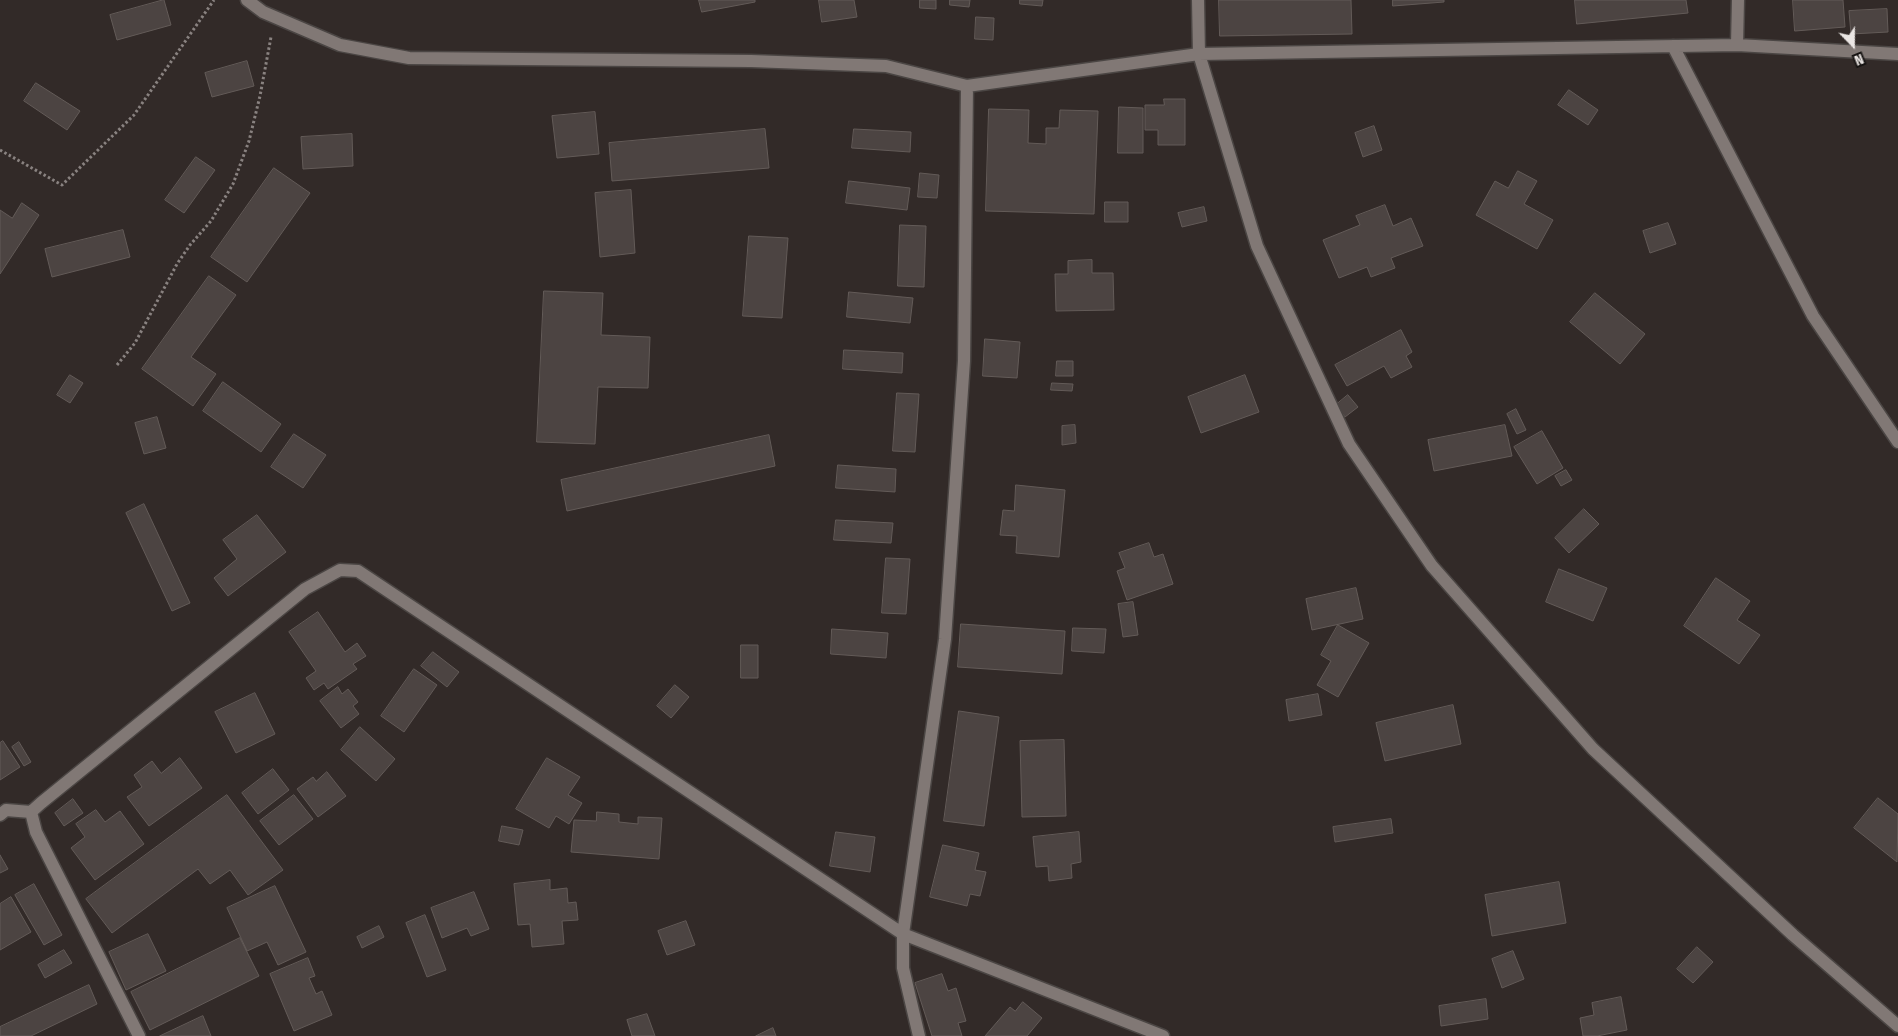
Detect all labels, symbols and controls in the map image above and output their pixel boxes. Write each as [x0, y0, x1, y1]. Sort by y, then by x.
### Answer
north arrow [1828, 20, 1878, 70]
text: N [1852, 50, 1866, 69]

